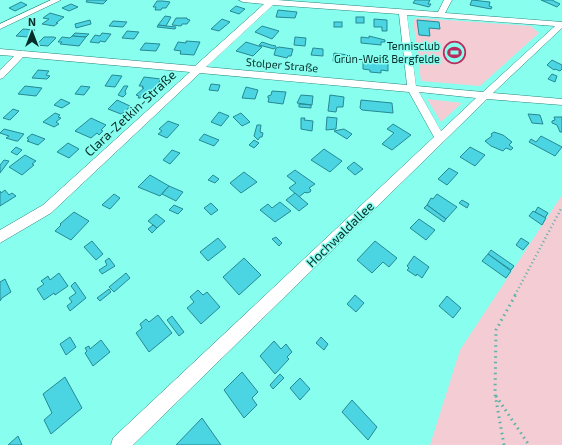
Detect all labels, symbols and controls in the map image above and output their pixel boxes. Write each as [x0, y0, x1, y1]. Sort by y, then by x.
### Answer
north arrow [12, 12, 52, 52]
text: N [28, 15, 36, 28]
place label: Tennisclub Grün-Weiß Bergfelde [334, 39, 440, 65]
sports icon: Tennisclub Grün-Weiß Bergfelde [442, 39, 468, 65]
street label: Stolper Straße [245, 55, 319, 74]
street label: Clara-Zetkin-Straße [81, 66, 179, 159]
street label: Hochwaldallee [303, 198, 377, 270]

